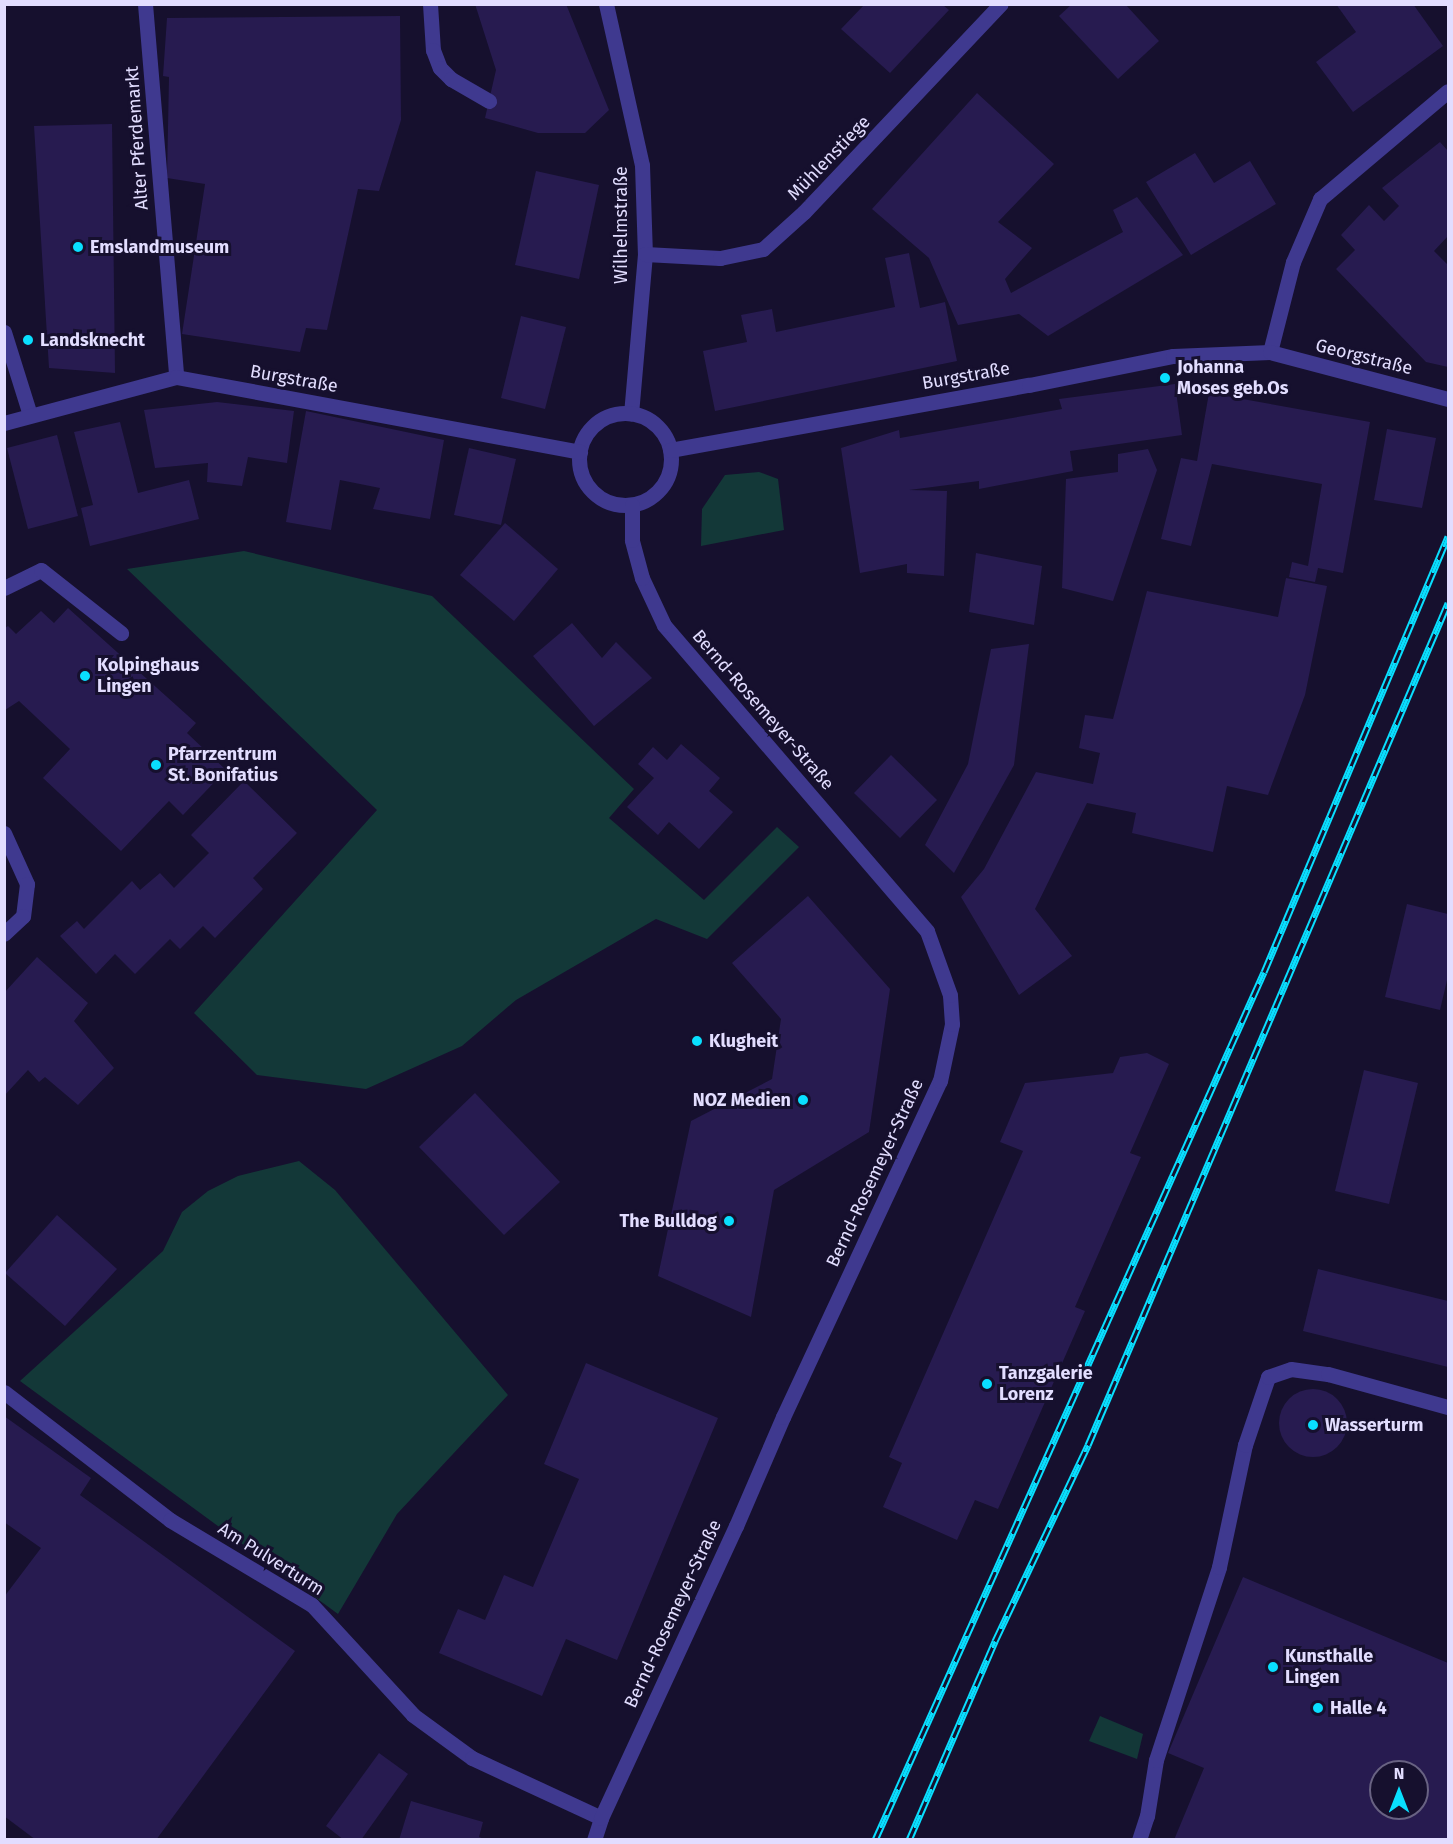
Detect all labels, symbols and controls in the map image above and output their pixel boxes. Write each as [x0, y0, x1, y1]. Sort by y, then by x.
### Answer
street label: Alter Pferdemarkt [121, 65, 153, 211]
street label: Mühlenstiege [783, 111, 875, 205]
street label: Wilhelmstraße [610, 166, 632, 284]
place label: Emslandmuseum [90, 236, 229, 258]
marker: Emslandmuseum [71, 240, 85, 254]
place label: Landsknecht [40, 329, 145, 351]
marker: Landsknecht [21, 333, 35, 347]
street label: Georgstraße [1313, 335, 1415, 379]
place label: Johanna Moses geb.Os [1177, 357, 1288, 400]
street label: Burgstraße [920, 358, 1012, 394]
street label: Burgstraße [248, 361, 340, 397]
marker: Johanna Moses geb.Os [1158, 371, 1172, 385]
street label: Bernd-Rosemeyer-Straße [688, 625, 838, 795]
place label: Kolpinghaus Lingen [97, 655, 199, 698]
marker: Kolpinghaus Lingen [78, 669, 92, 683]
place label: Pfarrzentrum St. Bonifatius [168, 744, 278, 786]
marker: Pfarrzentrum St. Bonifatius [149, 758, 163, 772]
place label: Klugheit [709, 1030, 778, 1052]
marker: Klugheit [690, 1034, 704, 1048]
street label: Bernd-Rosemeyer-Straße [822, 1075, 928, 1271]
place label: NOZ Medien [693, 1089, 791, 1111]
marker: NOZ Medien [796, 1093, 810, 1107]
place label: The Bulldog [619, 1210, 717, 1232]
marker: The Bulldog [722, 1214, 736, 1228]
place label: Tanzgalerie Lorenz [999, 1363, 1093, 1406]
marker: Tanzgalerie Lorenz [980, 1377, 994, 1391]
place label: Wasserturm [1325, 1414, 1423, 1436]
marker: Wasserturm [1306, 1418, 1320, 1432]
street label: Bernd-Rosemeyer-Straße [620, 1516, 726, 1712]
street label: Am Pulverturm [214, 1518, 328, 1600]
place label: Kunsthalle Lingen [1285, 1646, 1373, 1688]
marker: Kunsthalle Lingen [1266, 1660, 1280, 1674]
place label: Halle 4 [1330, 1697, 1387, 1719]
marker: Halle 4 [1311, 1701, 1325, 1715]
north arrow [1369, 1760, 1429, 1820]
text: N [1394, 1764, 1404, 1783]

